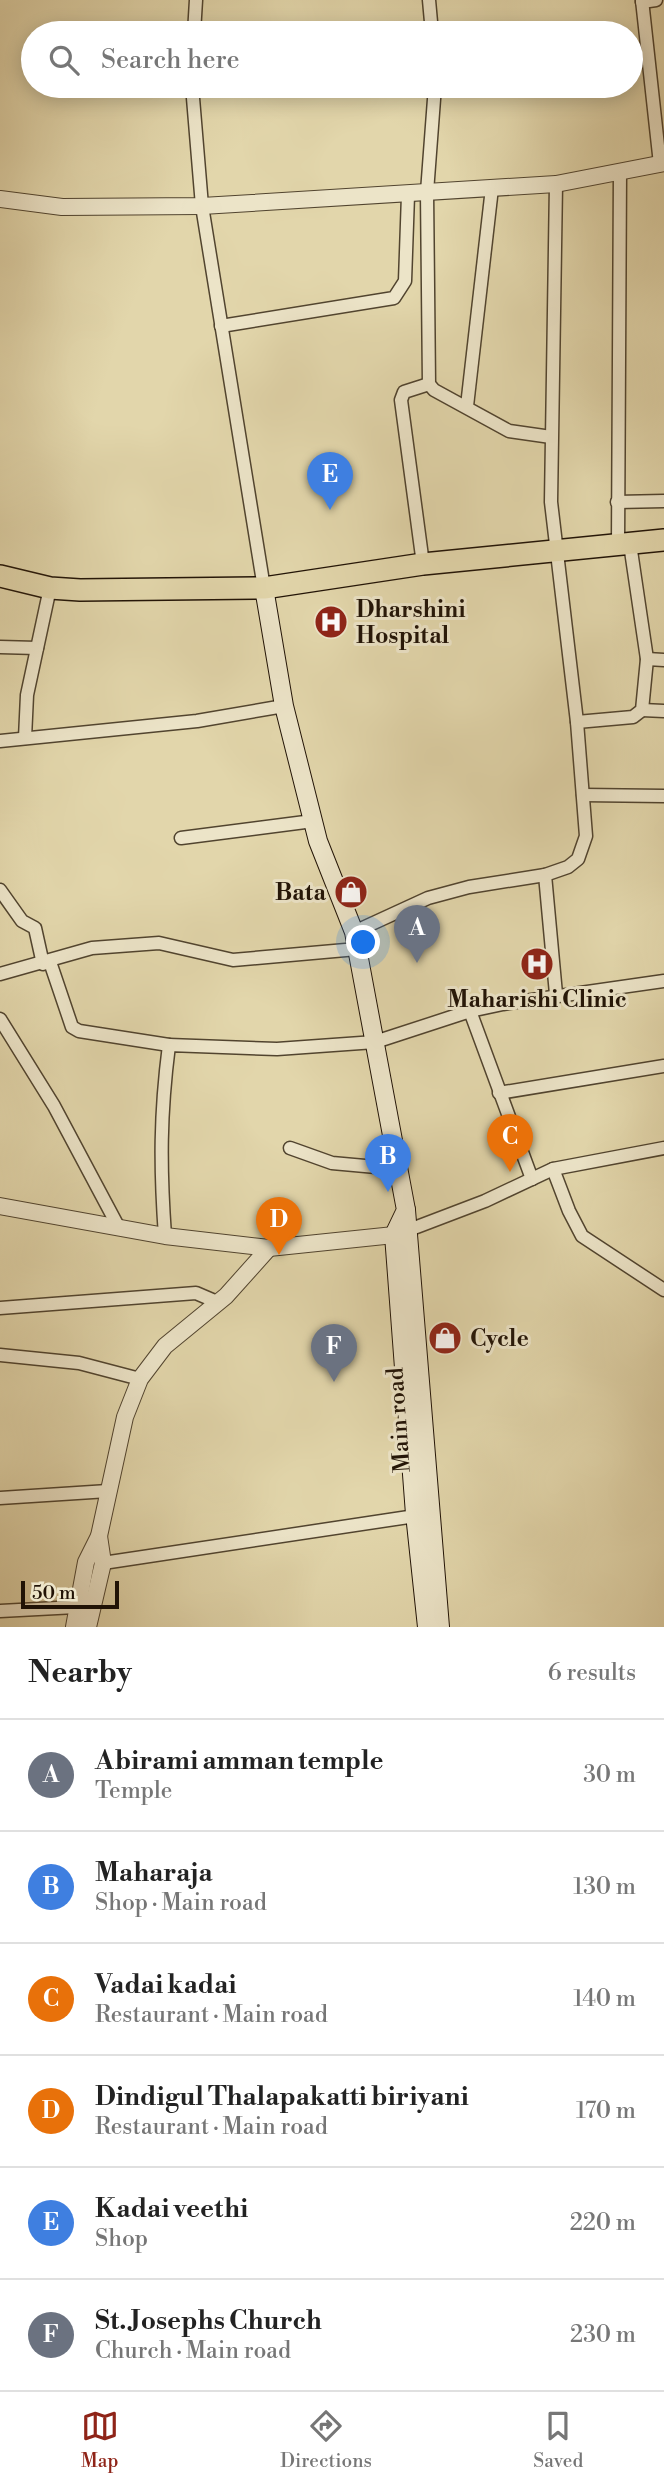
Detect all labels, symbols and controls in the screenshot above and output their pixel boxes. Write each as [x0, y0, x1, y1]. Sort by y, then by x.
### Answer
search box [21, 21, 643, 98]
icon: search [45, 41, 83, 79]
text: Search here [101, 44, 240, 76]
pin: E [307, 452, 353, 510]
place label: Dharshini Hospital [356, 596, 466, 650]
hospital icon: Dharshini Hospital [312, 603, 350, 641]
shop icon: Bata [332, 873, 370, 911]
place label: Bata [275, 879, 327, 907]
pin: A [394, 905, 440, 963]
your location [346, 925, 380, 959]
hospital icon: Maharishi Clinic [518, 945, 556, 983]
place label: Maharishi Clinic [447, 986, 627, 1014]
pin: C [487, 1114, 533, 1172]
pin: B [365, 1134, 411, 1192]
pin: D [256, 1197, 302, 1255]
shop icon: Cycle [426, 1319, 464, 1357]
pin: F [311, 1324, 357, 1382]
place label: Cycle [470, 1325, 529, 1353]
street label: Main road [381, 1366, 417, 1473]
scale bar [21, 1578, 119, 1610]
text: 50 m [32, 1581, 76, 1605]
text: Nearby [28, 1654, 132, 1692]
text: 6 results [548, 1659, 636, 1687]
text: Abirami amman temple [95, 1745, 384, 1777]
text: A [43, 1761, 59, 1789]
text: 30 m [583, 1761, 636, 1789]
text: Temple [95, 1777, 173, 1805]
text: Maharaja [95, 1857, 213, 1889]
text: B [42, 1873, 60, 1901]
text: 130 m [573, 1873, 636, 1901]
text: Shop · Main road [95, 1889, 267, 1917]
text: Vadai kadai [95, 1969, 237, 2001]
text: C [43, 1985, 59, 2013]
text: 140 m [573, 1985, 636, 2013]
text: Restaurant · Main road [95, 2001, 328, 2029]
text: Dindigul Thalapakatti biriyani [95, 2081, 469, 2113]
text: D [42, 2097, 60, 2125]
text: 170 m [576, 2097, 636, 2125]
text: Restaurant · Main road [95, 2113, 328, 2141]
text: Kadai veethi [95, 2193, 248, 2225]
text: E [43, 2209, 59, 2237]
text: 220 m [570, 2209, 636, 2237]
text: Shop [95, 2225, 148, 2253]
text: St. Josephs Church [95, 2305, 322, 2337]
text: F [43, 2321, 59, 2349]
text: 230 m [570, 2321, 636, 2349]
text: Church · Main road [95, 2337, 291, 2365]
tab: Map [81, 2407, 119, 2473]
tab: Directions [280, 2407, 372, 2473]
tab: Saved [533, 2407, 583, 2473]

